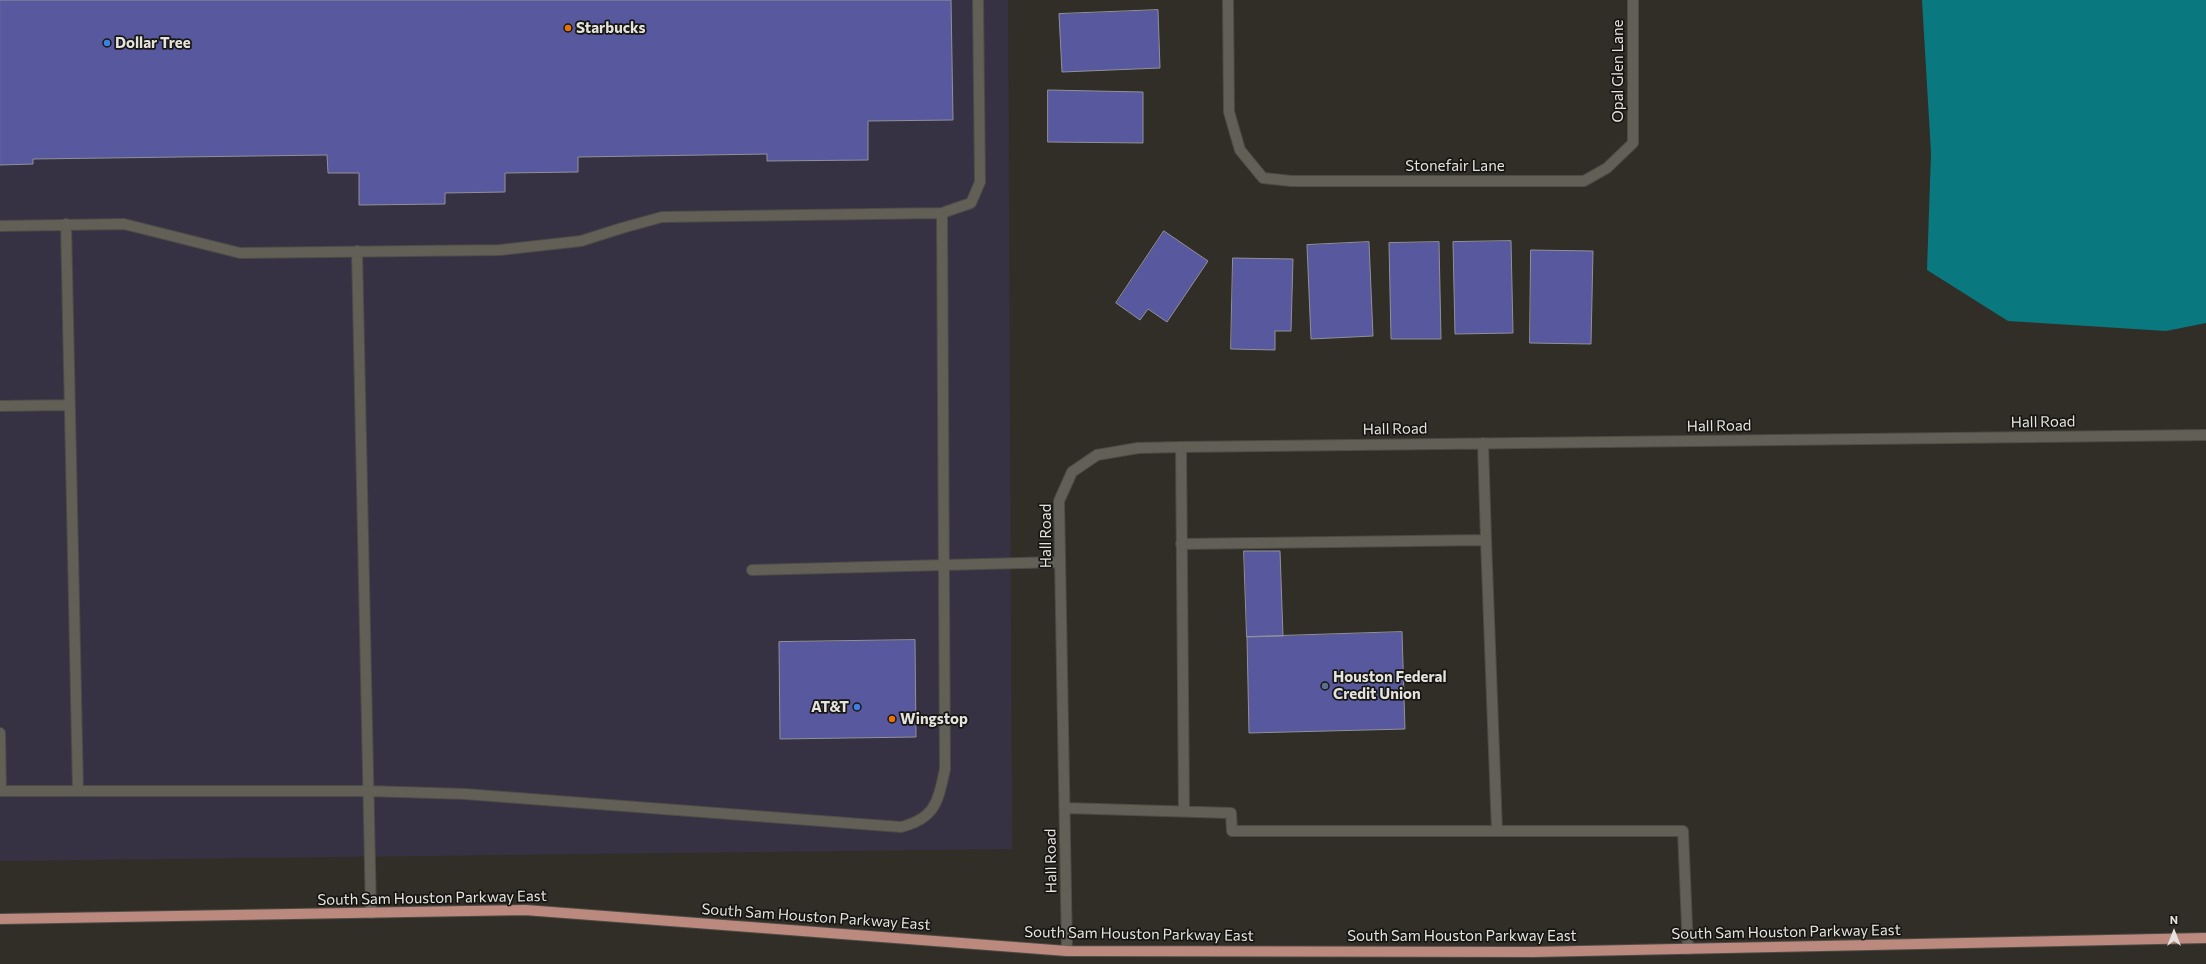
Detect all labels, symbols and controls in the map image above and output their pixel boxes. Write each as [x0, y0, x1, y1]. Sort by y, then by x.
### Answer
place label: Starbucks [576, 19, 646, 37]
street label: Opal Glen Lane [1609, 20, 1627, 122]
marker: Starbucks [563, 23, 573, 33]
place label: Dollar Tree [115, 34, 191, 52]
marker: Dollar Tree [102, 38, 112, 48]
street label: Stonefair Lane [1405, 157, 1505, 175]
street label: Hall Road [2011, 412, 2075, 432]
street label: Hall Road [1687, 416, 1751, 436]
street label: Hall Road [1363, 419, 1427, 439]
street label: Hall Road [1037, 504, 1055, 568]
place label: Houston Federal Credit Union [1333, 668, 1447, 703]
marker: Houston Federal Credit Union [1320, 681, 1330, 691]
place label: AT&T [811, 698, 849, 716]
marker: AT&T [852, 702, 862, 712]
place label: Wingstop [900, 710, 968, 728]
marker: Wingstop [887, 714, 897, 724]
street label: Hall Road [1041, 829, 1061, 893]
street label: South Sam Houston Parkway East [317, 887, 547, 909]
street label: South Sam Houston Parkway East [701, 900, 931, 934]
north arrow [2154, 912, 2194, 952]
text: N [2170, 913, 2178, 926]
street label: South Sam Houston Parkway East [1671, 921, 1901, 943]
street label: South Sam Houston Parkway East [1024, 923, 1254, 945]
street label: South Sam Houston Parkway East [1347, 927, 1577, 945]

